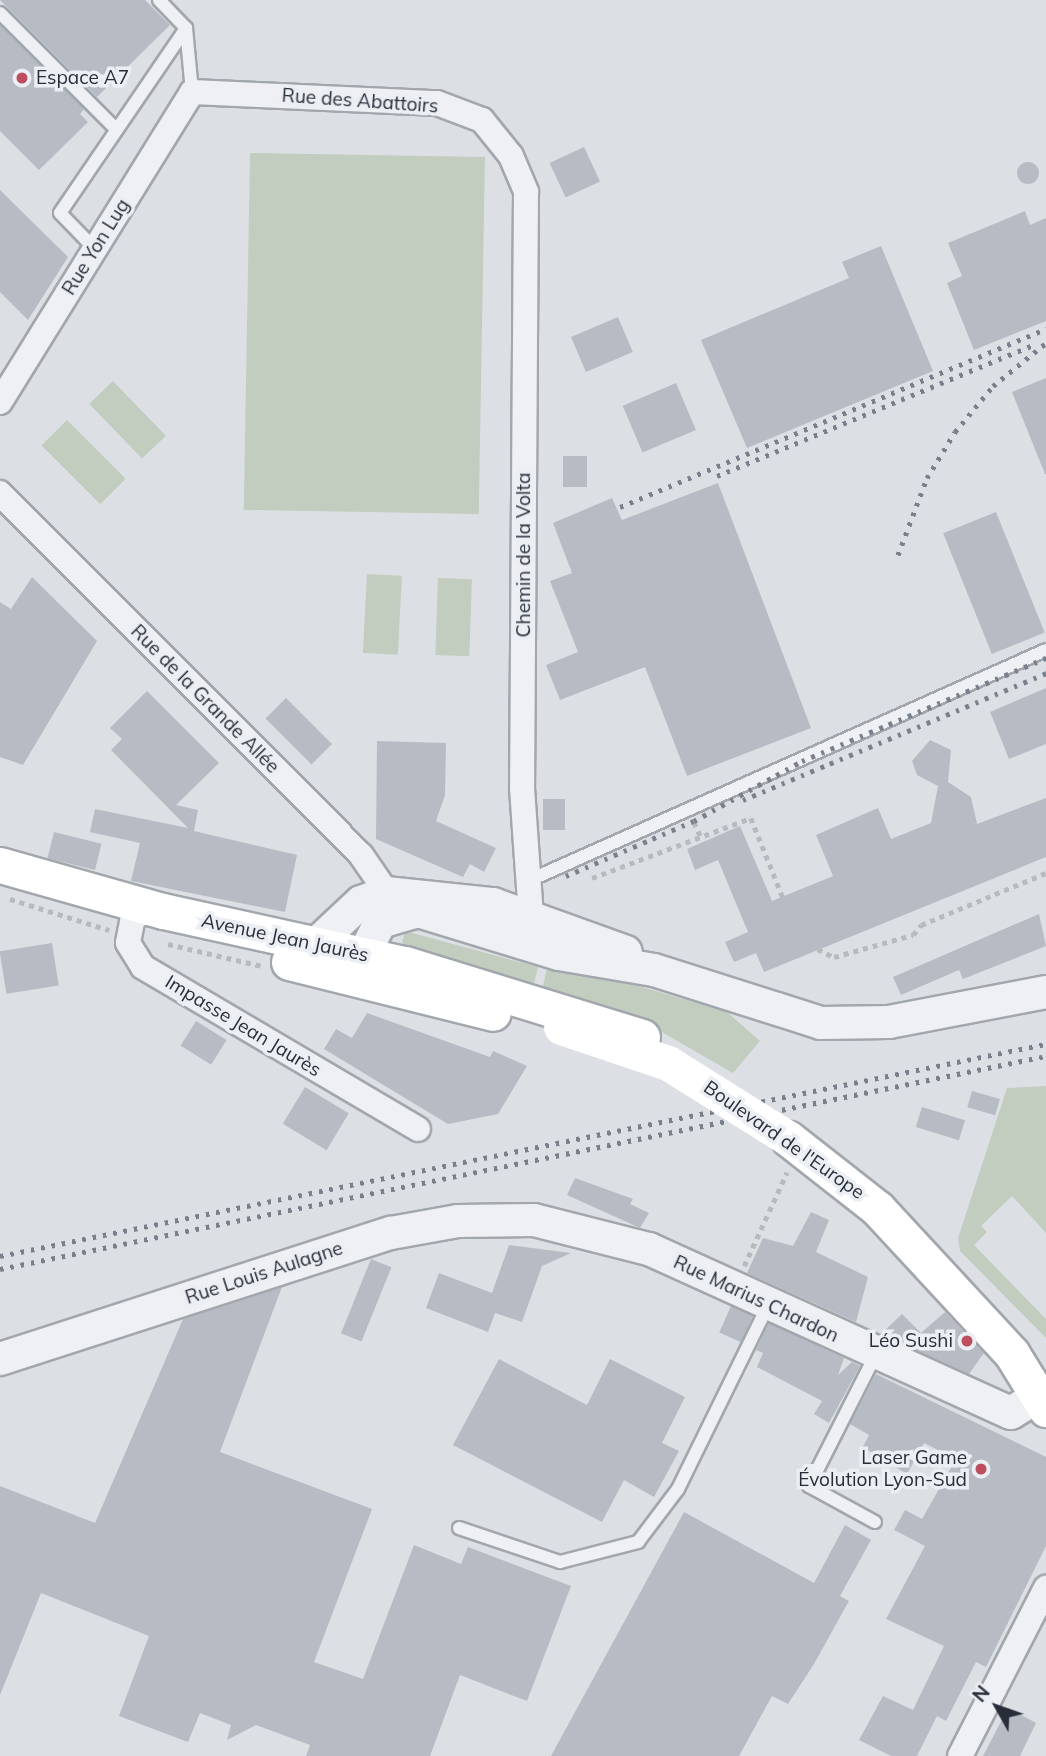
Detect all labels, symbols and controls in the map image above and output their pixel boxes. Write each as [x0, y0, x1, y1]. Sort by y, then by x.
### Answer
place label: Espace A7 [36, 67, 129, 89]
marker: Espace A7 [14, 70, 30, 86]
street label: Rue des Abattoirs [281, 84, 439, 118]
street label: Rue Yon Lug [57, 195, 135, 299]
street label: Chemin de la Volta [513, 473, 535, 637]
street label: Rue de la Grande Allée [126, 620, 284, 778]
street label: Avenue Jean Jaurès [199, 909, 371, 967]
street label: Impasse Jean Jaurès [161, 970, 325, 1082]
street label: Boulevard de l'Europe [699, 1076, 869, 1204]
street label: Rue Louis Aulagne [182, 1237, 346, 1309]
street label: Rue Marius Chardon [670, 1251, 842, 1347]
place label: Léo Sushi [869, 1330, 953, 1352]
marker: Léo Sushi [959, 1333, 975, 1349]
place label: Laser Game Évolution Lyon-Sud [798, 1447, 967, 1491]
marker: Laser Game Évolution Lyon-Sud [973, 1461, 989, 1477]
north arrow [962, 1672, 1032, 1742]
text: N [967, 1680, 995, 1707]

